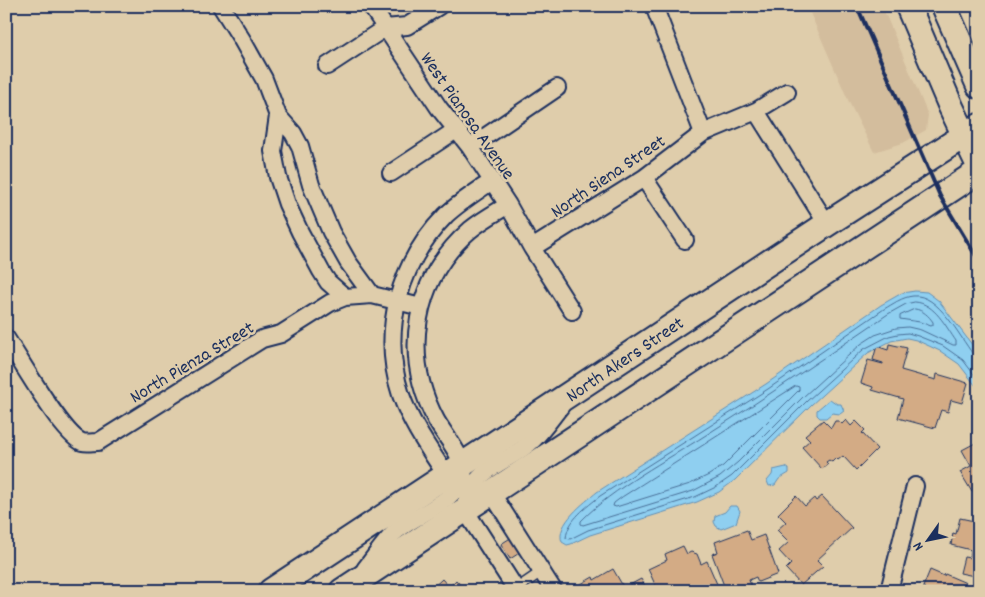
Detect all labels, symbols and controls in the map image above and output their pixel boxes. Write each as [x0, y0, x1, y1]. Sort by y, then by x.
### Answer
street label: West Pianosa Avenue [412, 48, 520, 186]
street label: North Siena Street [546, 129, 672, 226]
street label: North Akers Street [562, 311, 690, 410]
street label: North Pienza Street [125, 316, 260, 412]
north arrow [902, 514, 952, 564]
text: N [908, 538, 929, 554]

